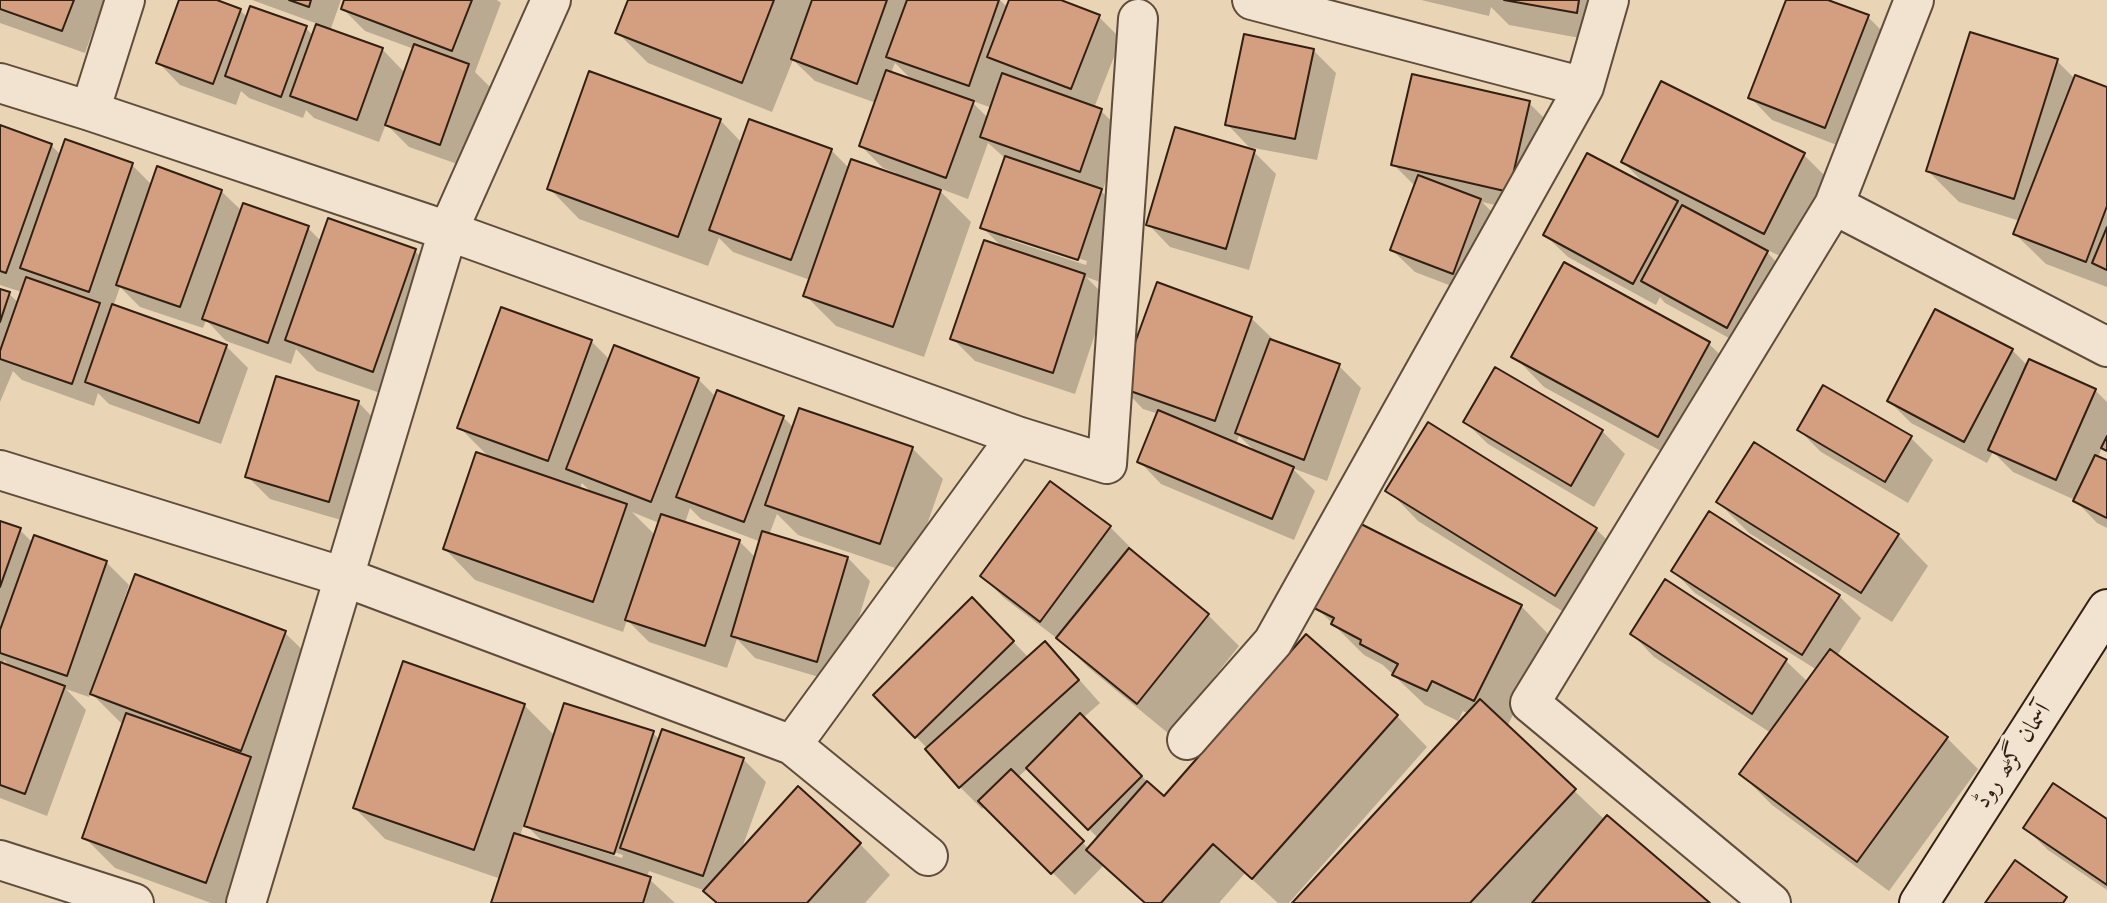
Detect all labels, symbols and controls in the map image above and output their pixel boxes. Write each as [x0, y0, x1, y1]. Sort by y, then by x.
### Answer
street label: آسمان گڑھ روڈ [1968, 698, 2058, 814]

